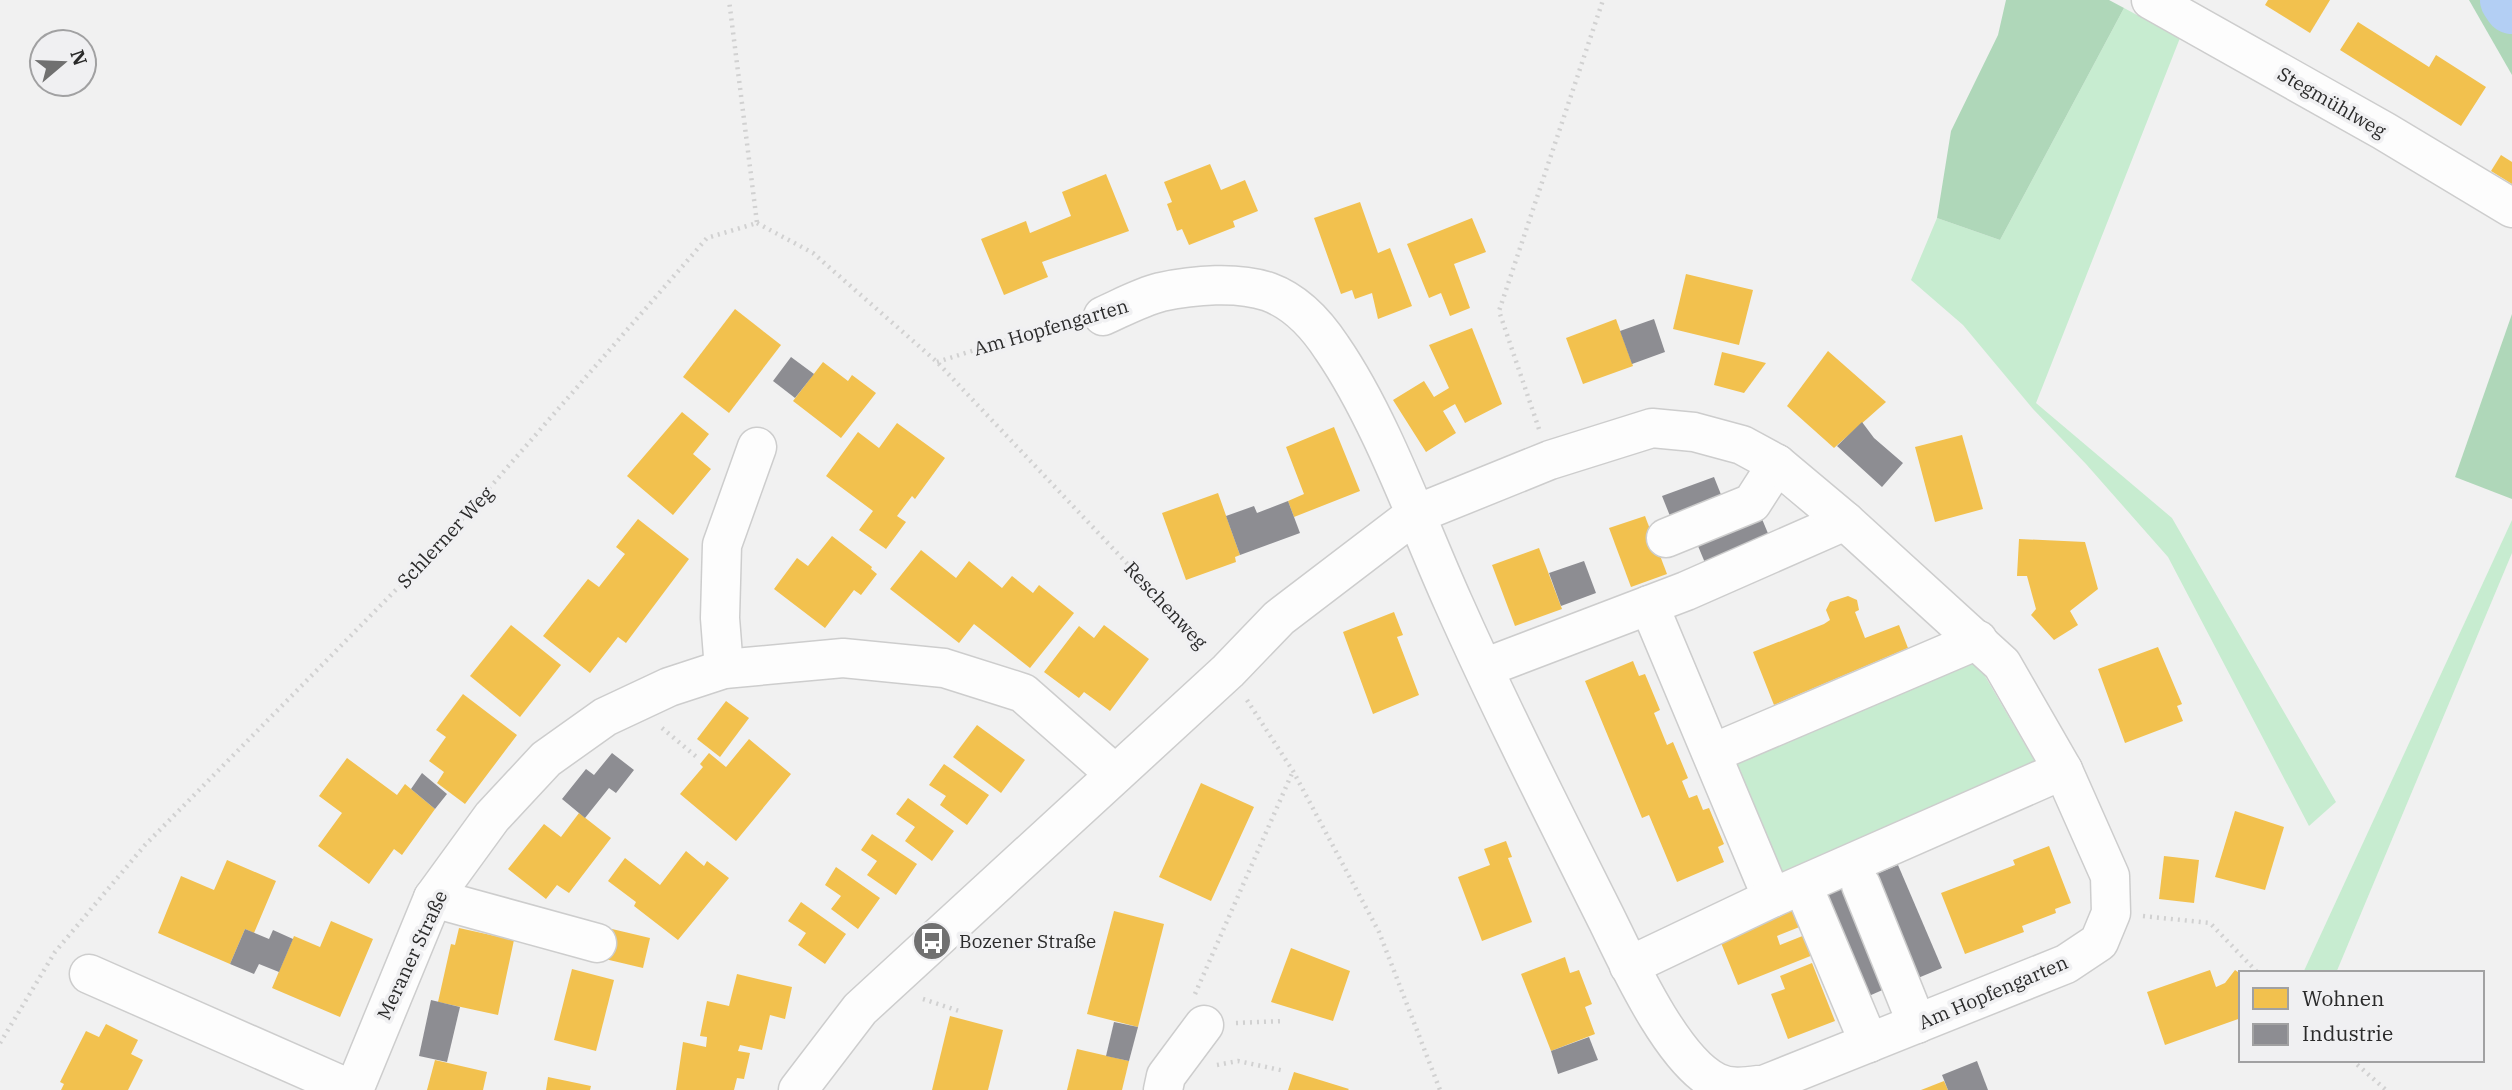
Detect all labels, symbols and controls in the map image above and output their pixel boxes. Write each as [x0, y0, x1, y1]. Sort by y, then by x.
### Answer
north arrow [28, 28, 98, 98]
text: N [65, 46, 93, 68]
street label: Stegmühlweg [2274, 61, 2391, 143]
street label: Am Hopfengarten [971, 293, 1131, 361]
street label: Schlerner Weg [392, 481, 499, 593]
street label: Reschenweg [1119, 556, 1213, 654]
street label: Meraner Straße [372, 887, 452, 1023]
bus stop icon: Bozener Straße [911, 920, 953, 962]
place label: Bozener Straße [959, 929, 1096, 953]
street label: Am Hopfengarten [1915, 950, 2071, 1034]
legend [2239, 971, 2484, 1062]
text: Wohnen [2302, 984, 2384, 1012]
text: Industrie [2302, 1019, 2393, 1047]

